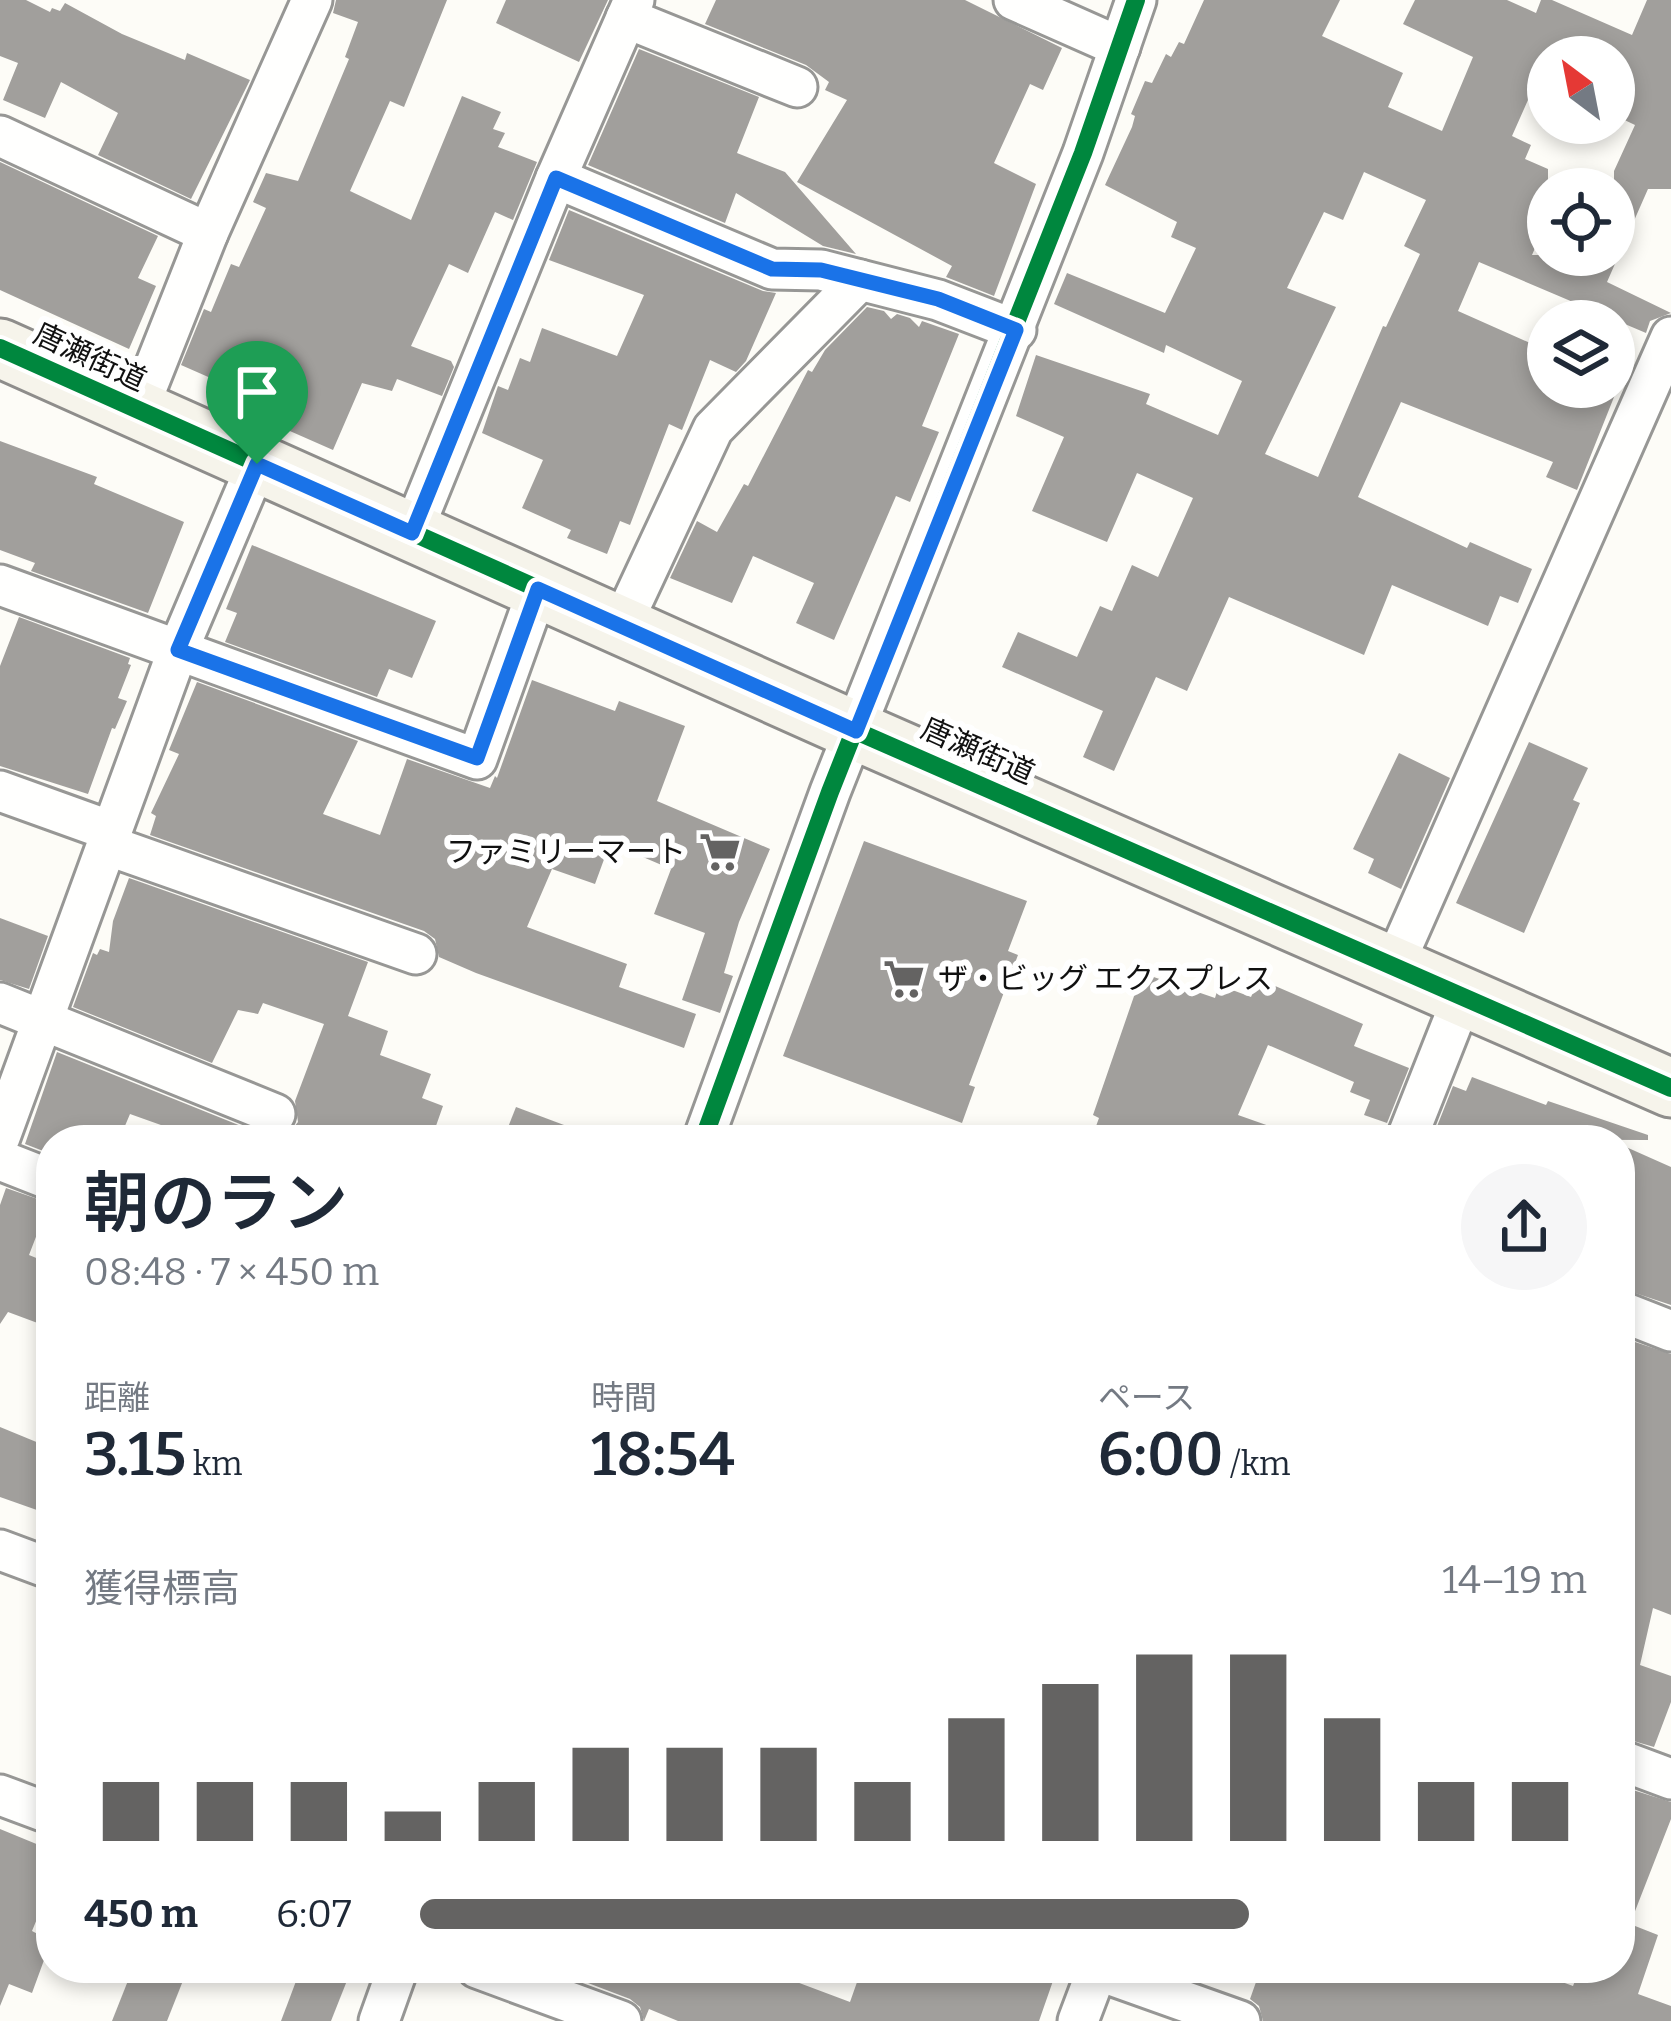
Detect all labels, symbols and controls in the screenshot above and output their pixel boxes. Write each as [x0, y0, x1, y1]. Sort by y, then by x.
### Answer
north arrow [1527, 36, 1635, 144]
map controls [1527, 36, 1635, 408]
button: locate [1527, 168, 1635, 276]
button: layers [1527, 300, 1635, 408]
street label: 唐瀬街道 [28, 315, 152, 399]
pin [206, 341, 308, 464]
icon: arrive [224, 359, 290, 425]
street label: 唐瀬街道 [916, 710, 1040, 792]
supermarket icon: ファミリーマート [697, 829, 743, 875]
place label: ファミリーマート [446, 834, 686, 870]
supermarket icon: ザ・ビッグ エクスプレス [881, 956, 927, 1002]
place label: ザ・ビッグ エクスプレス [938, 961, 1273, 997]
text: 朝のラン [84, 1164, 348, 1243]
button: share [1461, 1164, 1587, 1290]
text: 08:48 · 7 × 450 m [84, 1249, 379, 1295]
text: 距離 [84, 1378, 150, 1418]
text: 時間 [591, 1378, 657, 1418]
text: ペース [1098, 1378, 1195, 1418]
text: 3.15 [84, 1419, 186, 1491]
text: 18:54 [591, 1419, 735, 1491]
text: 6:00 [1098, 1419, 1223, 1491]
text: km [186, 1444, 242, 1484]
text: /km [1223, 1444, 1290, 1484]
text: 14–19 m [1442, 1557, 1587, 1603]
text: 獲得標高 [84, 1566, 240, 1612]
text: 450 m [84, 1891, 198, 1937]
text: 6:07 [276, 1891, 352, 1937]

